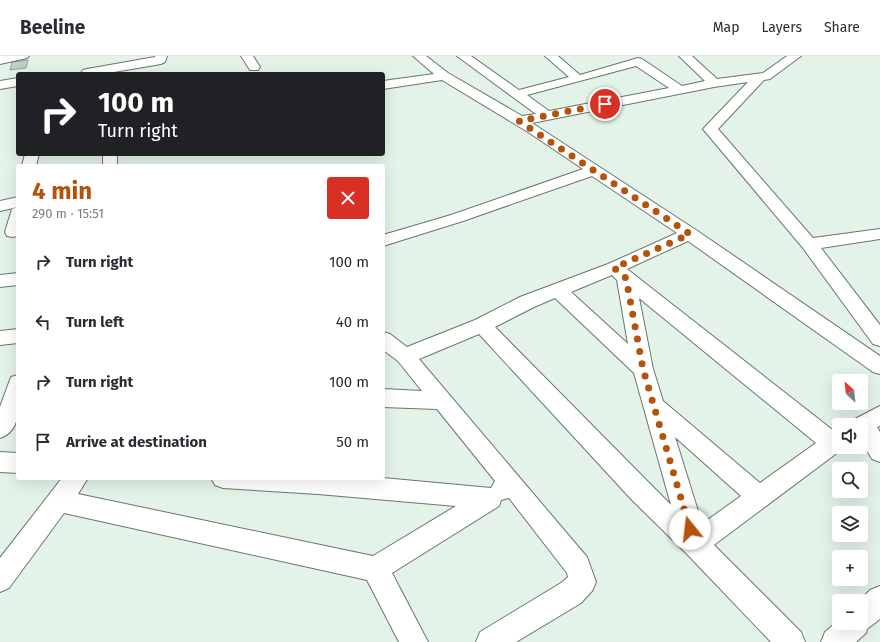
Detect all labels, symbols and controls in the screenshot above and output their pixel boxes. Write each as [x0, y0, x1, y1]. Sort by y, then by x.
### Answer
text: Beeline [20, 16, 85, 39]
text: Map [713, 19, 739, 36]
text: Layers [761, 19, 802, 36]
text: Share [824, 19, 860, 36]
text: 100 m [98, 86, 174, 119]
pin [588, 87, 622, 121]
icon: right [32, 88, 84, 140]
icon: arrive [594, 93, 616, 115]
text: Turn right [98, 120, 178, 142]
text: 4 min [32, 177, 92, 205]
button: close [327, 177, 369, 219]
text: 290 m · 15:51 [32, 206, 104, 221]
icon: right [32, 251, 54, 273]
text: Turn right [66, 253, 133, 271]
text: 100 m [329, 253, 369, 271]
icon: left [32, 311, 54, 333]
text: Turn left [66, 313, 124, 331]
text: 40 m [336, 313, 369, 331]
icon: right [32, 371, 54, 393]
text: Turn right [66, 373, 133, 391]
text: 100 m [329, 373, 369, 391]
north arrow [832, 374, 868, 410]
map controls [832, 374, 868, 630]
button: sound [832, 418, 868, 454]
icon: arrive [32, 431, 54, 453]
text: Arrive at destination [66, 433, 207, 451]
text: 50 m [336, 433, 369, 451]
button: search [832, 462, 868, 498]
button: layers [832, 506, 868, 542]
position arrow [669, 508, 711, 550]
button: + [832, 550, 868, 586]
button: − [832, 594, 868, 630]

